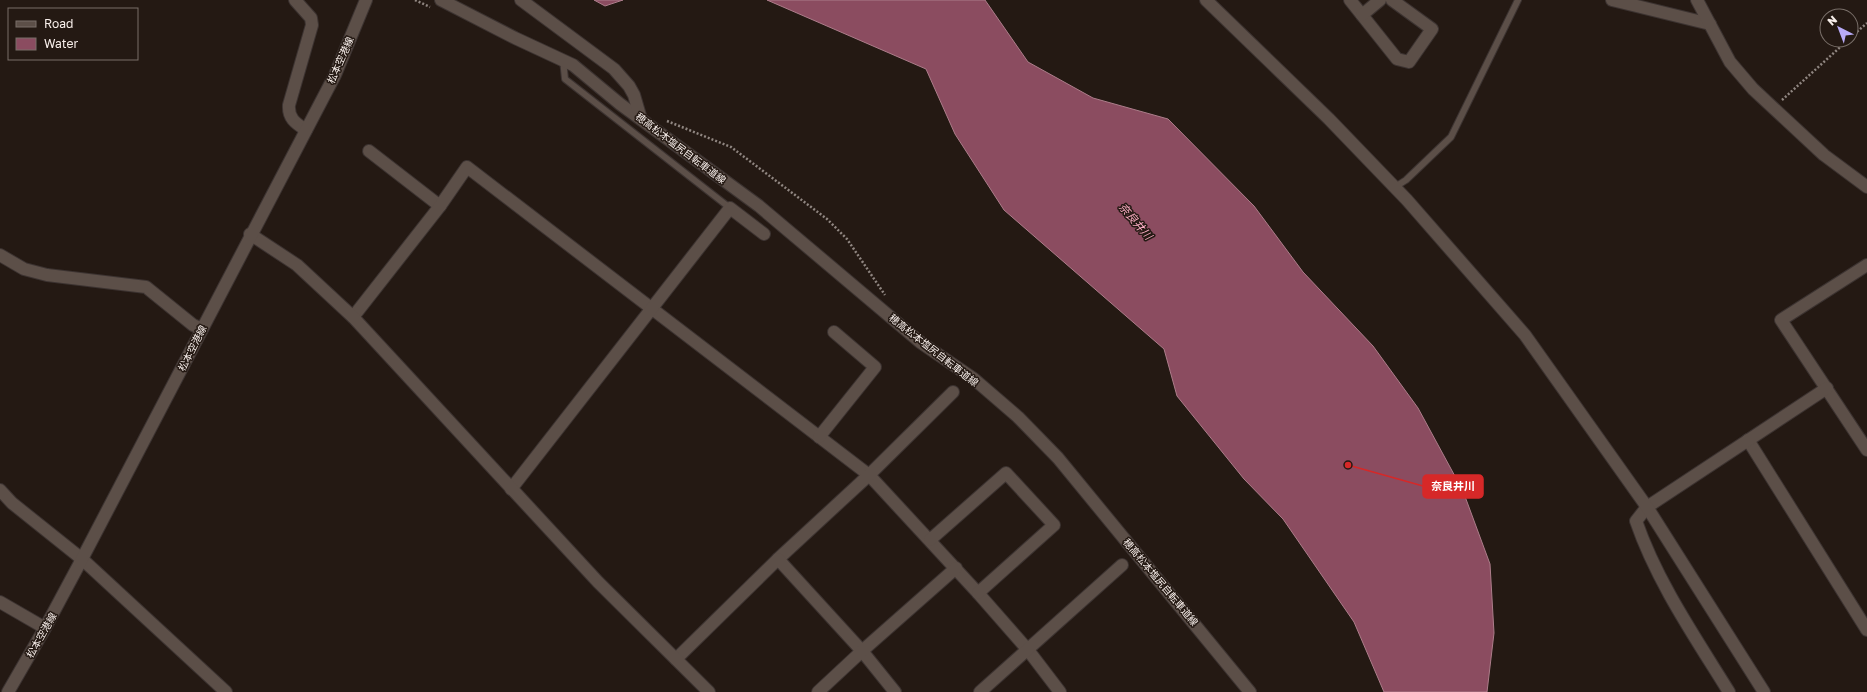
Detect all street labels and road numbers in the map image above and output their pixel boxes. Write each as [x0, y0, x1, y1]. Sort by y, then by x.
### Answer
street label: 松本空港線 [324, 35, 356, 85]
street label: 穂高松本塩尻自転車道線 [633, 110, 729, 186]
street label: 穂高松本塩尻自転車道線 [887, 311, 981, 389]
street label: 松本空港線 [175, 323, 209, 373]
street label: 穂高松本塩尻自転車道線 [1121, 536, 1201, 628]
street label: 松本空港線 [23, 610, 59, 660]

